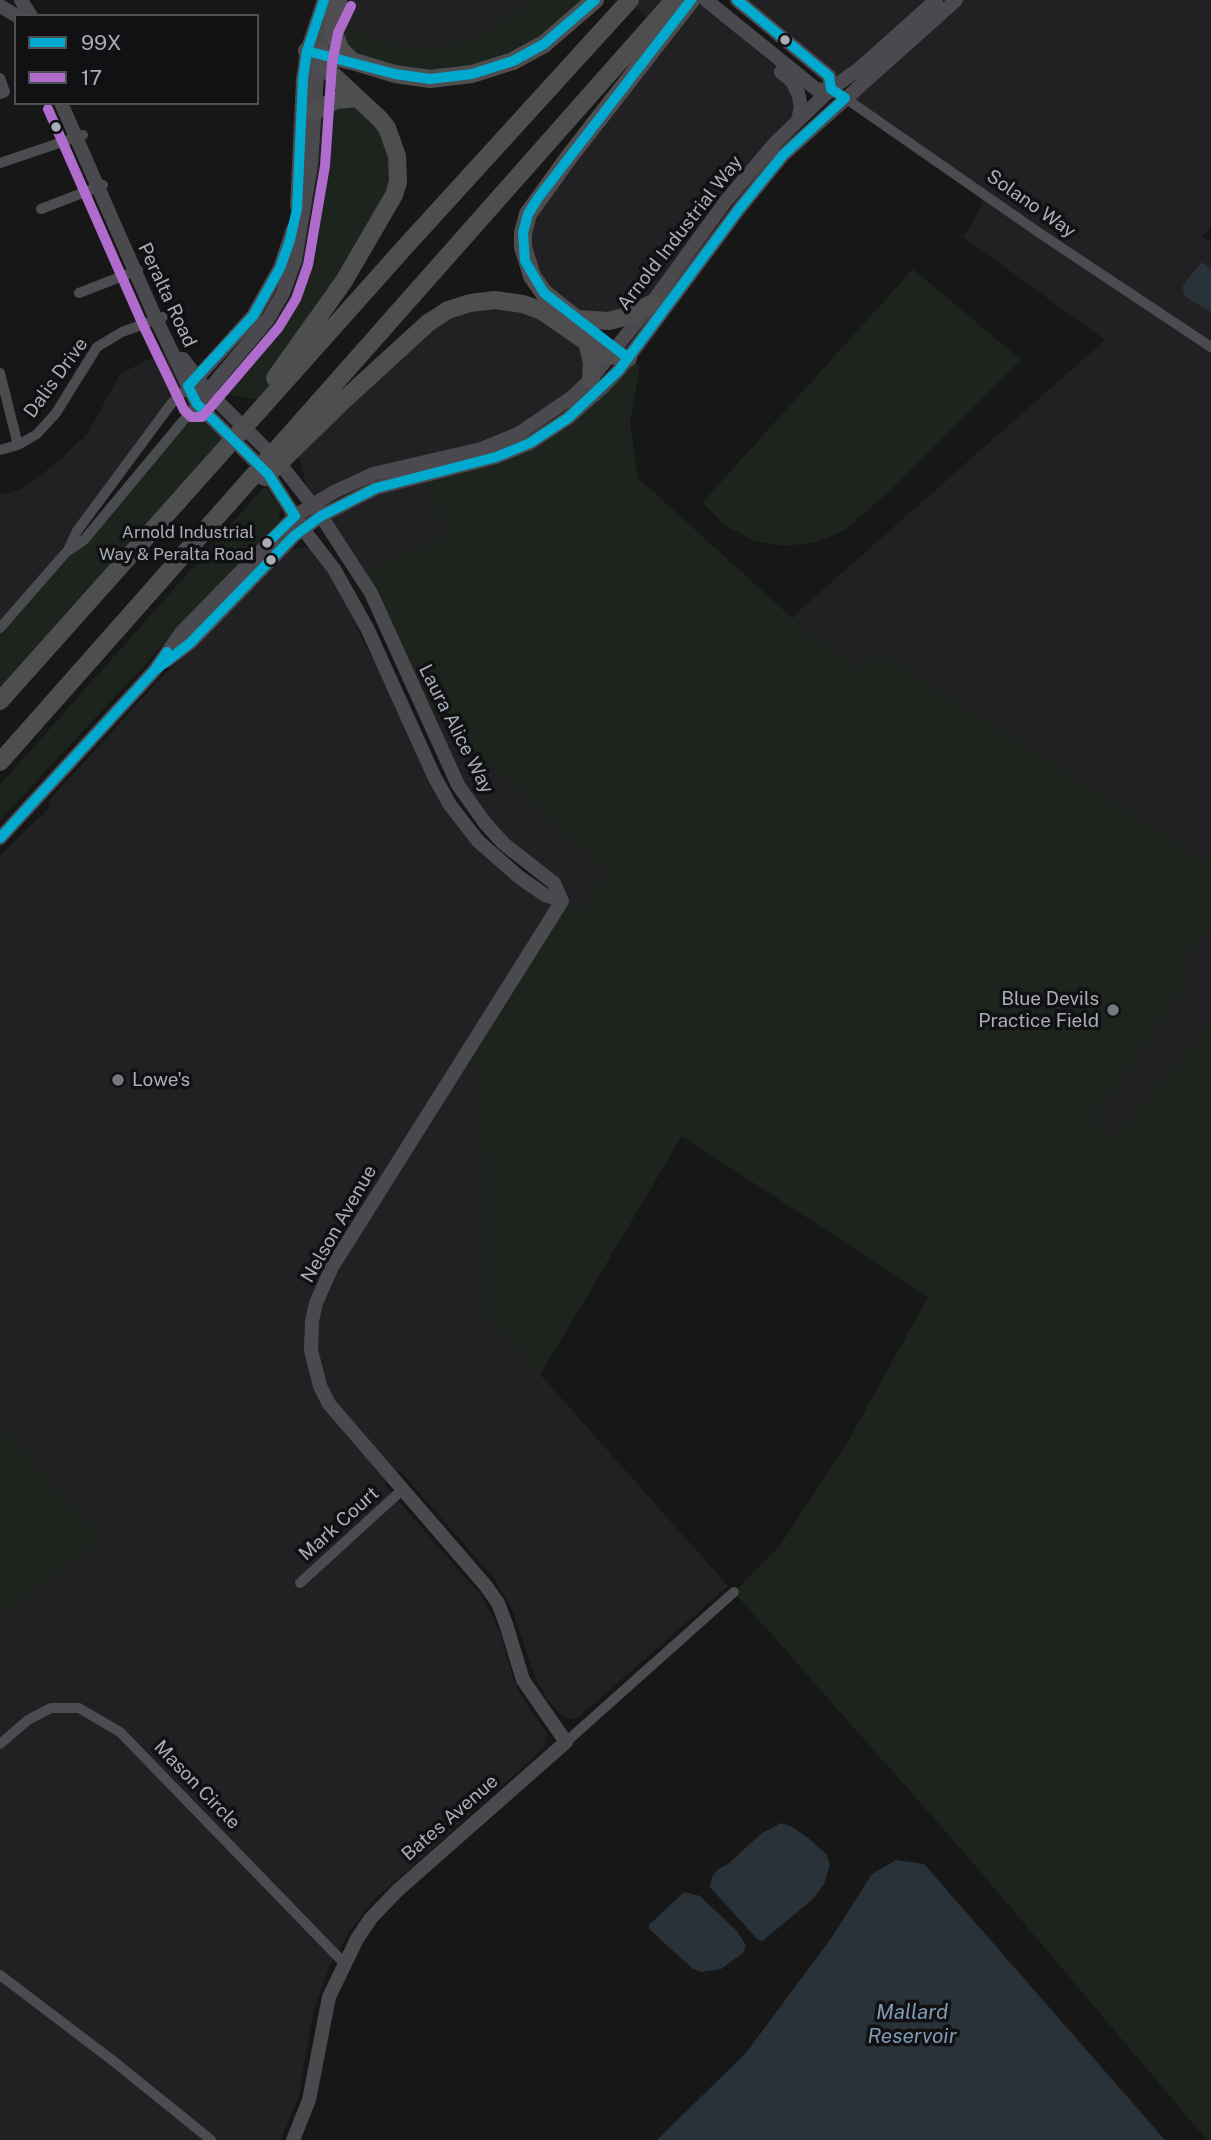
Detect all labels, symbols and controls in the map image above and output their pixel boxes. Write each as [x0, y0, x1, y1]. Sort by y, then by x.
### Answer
legend [14, 14, 259, 105]
text: 99X [81, 30, 122, 55]
unlabelled marker [778, 33, 792, 47]
text: 17 [81, 65, 102, 90]
unlabelled marker [49, 120, 63, 134]
street label: Arnold Industrial Way [613, 151, 747, 315]
street label: Solano Way [982, 165, 1080, 243]
street label: Peralta Road [133, 239, 201, 351]
street label: Dalis Drive [19, 333, 93, 423]
place label: Arnold Industrial Way & Peralta Road [99, 523, 254, 563]
marker: Arnold Industrial Way & Peralta Road [260, 536, 274, 550]
unlabelled marker [264, 553, 278, 567]
street label: Laura Alice Way [414, 661, 498, 797]
place label: Blue Devils Practice Field [978, 988, 1099, 1032]
marker: Blue Devils Practice Field [1105, 1002, 1121, 1018]
place label: Lowe's [132, 1069, 190, 1091]
marker: Lowe's [110, 1072, 126, 1088]
street label: Nelson Avenue [296, 1161, 382, 1287]
street label: Mark Court [294, 1482, 384, 1566]
street label: Mason Circle [149, 1736, 245, 1834]
street label: Bates Avenue [397, 1770, 503, 1866]
water label: Mallard Reservoir [867, 2000, 957, 2050]

